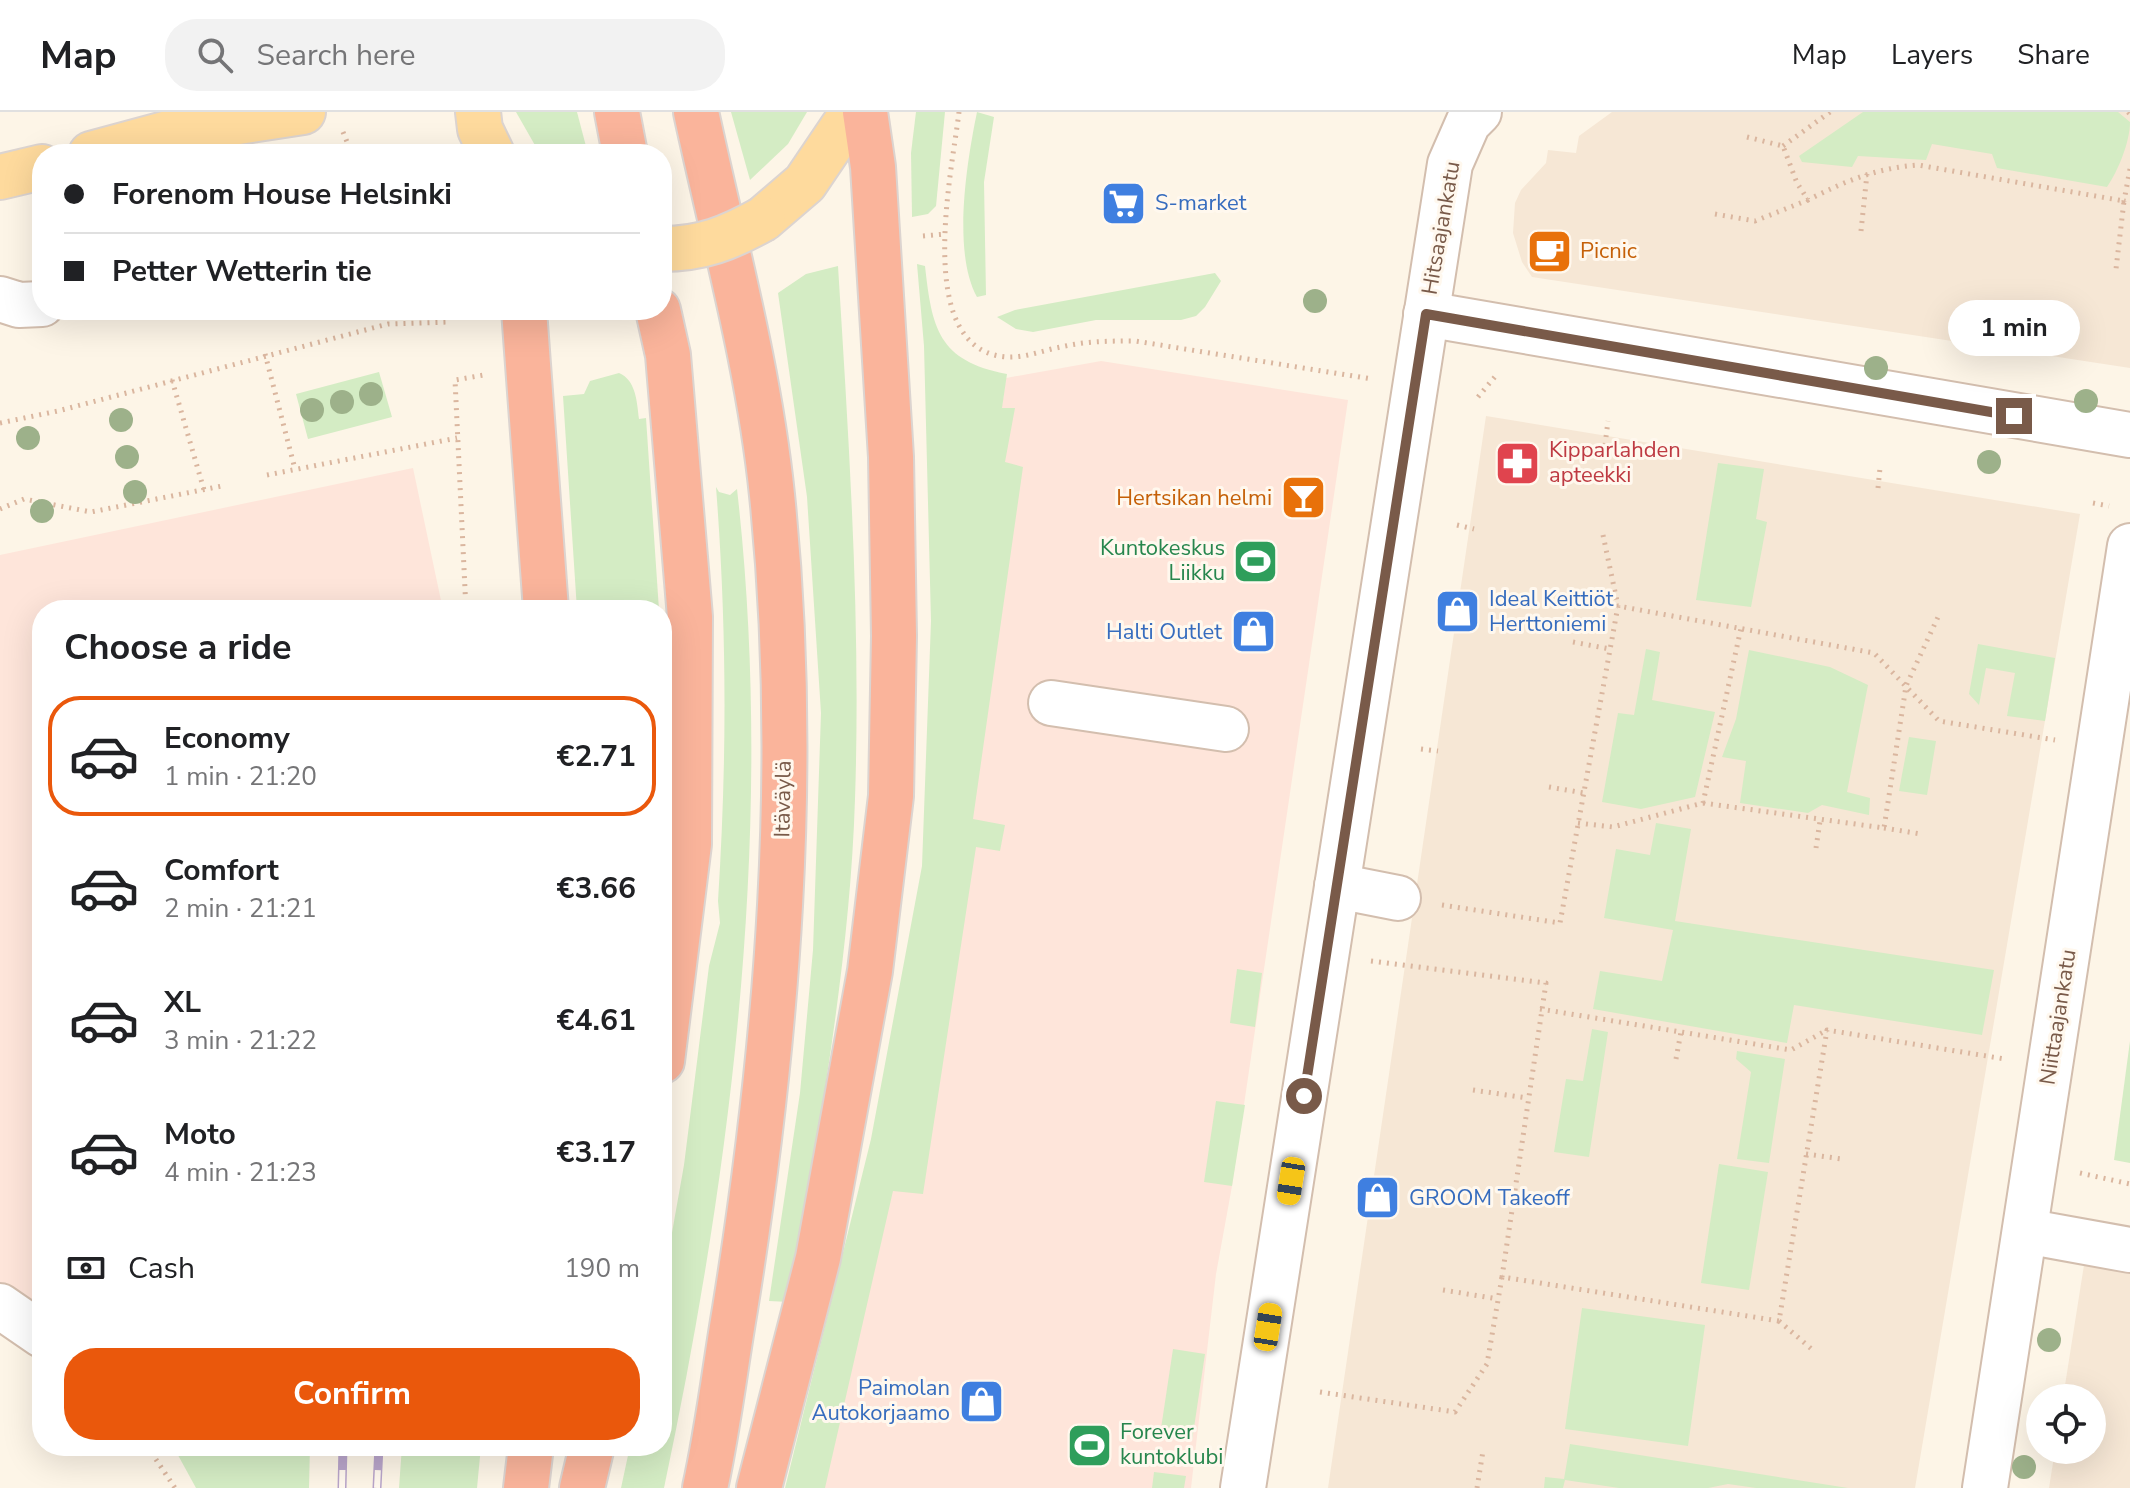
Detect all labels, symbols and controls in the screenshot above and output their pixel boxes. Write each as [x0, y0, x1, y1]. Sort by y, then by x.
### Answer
search box [165, 19, 725, 91]
text: Map [40, 30, 117, 81]
icon: search [193, 33, 237, 77]
text: Search here [257, 35, 416, 76]
text: Map [1792, 36, 1847, 74]
text: Layers [1891, 36, 1973, 74]
text: Share [2017, 36, 2090, 74]
street label: Hitsaajankatu [1414, 159, 1468, 297]
text: Forenom House Helsinki [112, 174, 452, 215]
supermarket icon: S-market [1100, 179, 1148, 227]
place label: S-market [1155, 188, 1247, 218]
cafe icon: Picnic [1525, 227, 1573, 275]
place label: Picnic [1580, 236, 1637, 266]
text: Petter Wetterin tie [112, 251, 372, 292]
callout: 1 min [1948, 300, 2080, 356]
text: 1 min [1980, 310, 2048, 345]
route end [1996, 398, 2032, 434]
place label: Kipparlahden apteekki [1549, 435, 1681, 490]
pharmacy icon: Kipparlahden apteekki [1494, 439, 1542, 487]
bar icon: Hertsikan helmi [1279, 474, 1327, 522]
place label: Hertsikan helmi [1116, 483, 1272, 513]
place label: Kuntokeskus Liikku [1100, 533, 1225, 588]
sports icon: Kuntokeskus Liikku [1232, 537, 1280, 585]
place label: Ideal Keittiöt Herttoniemi [1489, 584, 1614, 639]
shop icon: Ideal Keittiöt Herttoniemi [1434, 588, 1482, 636]
shop icon: Halti Outlet [1229, 608, 1277, 656]
place label: Halti Outlet [1106, 617, 1222, 647]
text: Choose a ride [64, 623, 292, 672]
text: Economy [164, 718, 290, 759]
icon: car [68, 720, 140, 792]
text: €2.71 [557, 736, 636, 777]
text: 1 min · 21:20 [164, 759, 317, 794]
street label: Itäväylä [767, 760, 799, 838]
text: Comfort [164, 850, 279, 891]
icon: car [68, 852, 140, 924]
text: €3.66 [557, 868, 636, 909]
text: 2 min · 21:21 [164, 891, 317, 926]
street label: Niittaajankatu [2032, 947, 2084, 1087]
text: XL [164, 982, 201, 1023]
icon: car [68, 984, 140, 1056]
text: €4.61 [557, 1000, 636, 1041]
text: 3 min · 21:22 [164, 1023, 317, 1058]
route start [1286, 1078, 1322, 1114]
text: Moto [164, 1114, 236, 1155]
icon: car [68, 1116, 140, 1188]
text: €3.17 [557, 1132, 636, 1173]
text: 4 min · 21:23 [164, 1155, 317, 1190]
car [1275, 1155, 1307, 1207]
shop icon: GROOM Takeoff [1354, 1174, 1402, 1222]
place label: GROOM Takeoff [1409, 1183, 1571, 1213]
icon: cash [64, 1246, 108, 1290]
text: Cash [128, 1248, 195, 1289]
text: 190 m [564, 1251, 640, 1286]
car [1252, 1301, 1284, 1353]
button: Confirm [64, 1348, 640, 1440]
place label: Paimolan Autokorjaamo [811, 1373, 950, 1428]
shop icon: Paimolan Autokorjaamo [957, 1377, 1005, 1425]
map controls [2026, 1384, 2106, 1464]
button: locate [2026, 1384, 2106, 1464]
place label: Forever kuntoklubi [1120, 1417, 1223, 1472]
sports icon: Forever kuntoklubi [1065, 1421, 1113, 1469]

